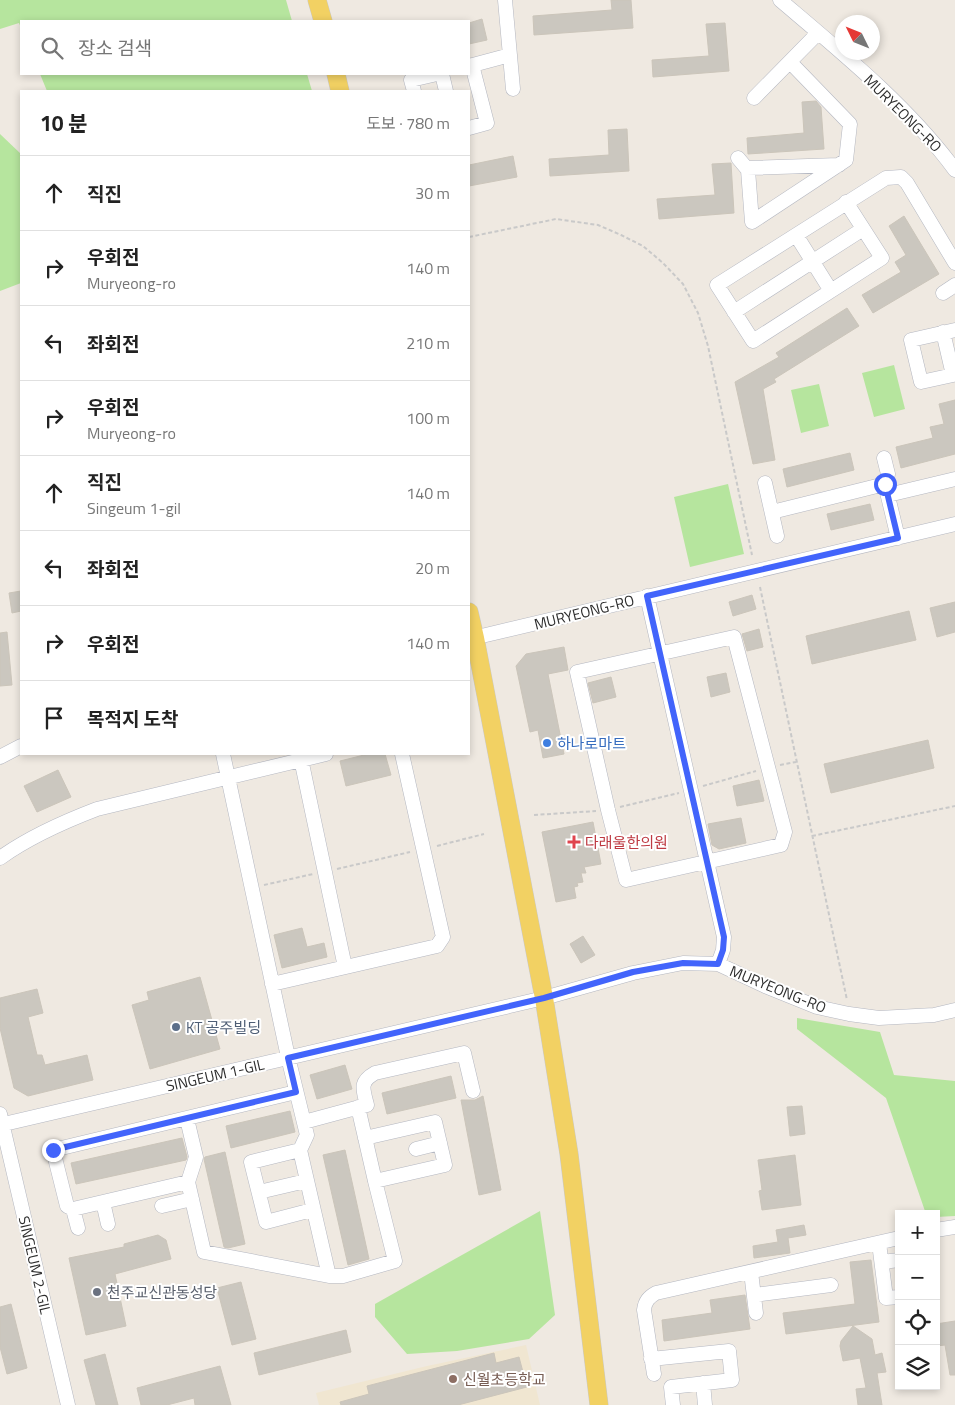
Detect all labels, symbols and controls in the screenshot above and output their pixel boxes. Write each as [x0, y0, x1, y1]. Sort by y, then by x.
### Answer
north arrow [835, 15, 880, 60]
search box [20, 20, 470, 75]
text: 장소 검색 [78, 33, 152, 62]
icon: search [38, 34, 66, 62]
street label: MURYEONG-RO [859, 69, 947, 157]
text: 10 분 [40, 107, 87, 139]
text: 도보 · 780 m [366, 111, 450, 135]
icon: ahead [40, 179, 68, 207]
text: 직진 [87, 179, 122, 208]
text: 30 m [415, 181, 450, 205]
text: 우회전 [87, 242, 139, 271]
icon: right [40, 254, 68, 282]
text: 140 m [406, 256, 450, 280]
text: Muryeong-ro [87, 271, 176, 295]
icon: left [40, 329, 68, 357]
text: 좌회전 [87, 329, 139, 358]
text: 210 m [406, 331, 450, 355]
text: 우회전 [87, 392, 139, 421]
icon: right [40, 404, 68, 432]
text: 100 m [406, 406, 450, 430]
text: Muryeong-ro [87, 421, 176, 445]
text: 직진 [87, 467, 122, 496]
route start [874, 473, 897, 496]
icon: ahead [40, 479, 68, 507]
text: 140 m [406, 481, 450, 505]
text: Singeum 1-gil [87, 496, 181, 520]
icon: left [40, 554, 68, 582]
text: 좌회전 [87, 554, 139, 583]
text: 20 m [415, 556, 450, 580]
street label: MURYEONG-RO [532, 588, 637, 636]
icon: right [40, 629, 68, 657]
text: 우회전 [87, 629, 139, 658]
text: 140 m [406, 631, 450, 655]
icon: arrive [40, 704, 68, 732]
text: 목적지 도착 [87, 704, 179, 733]
place label: 하나로마트 [557, 732, 626, 755]
marker: 하나로마트 [541, 737, 553, 749]
place label: 다래울한의원 [585, 831, 668, 854]
marker: 다래울한의원 [567, 835, 581, 849]
street label: MURYEONG-RO [726, 959, 830, 1019]
place label: KT 공주빌딩 [186, 1016, 261, 1039]
marker: KT 공주빌딩 [170, 1021, 182, 1033]
street label: SINGEUM 1-GIL [164, 1053, 266, 1097]
route end [42, 1139, 65, 1162]
map controls [895, 1210, 940, 1390]
button: + [895, 1210, 940, 1255]
street label: SINGEUM 2-GIL [13, 1214, 57, 1316]
button: − [895, 1255, 940, 1300]
place label: 천주교신관동성당 [107, 1281, 218, 1304]
marker: 천주교신관동성당 [91, 1286, 103, 1298]
button: locate [895, 1300, 940, 1345]
button: layers [895, 1345, 940, 1390]
place label: 신월초등학교 [463, 1368, 546, 1391]
marker: 신월초등학교 [447, 1373, 459, 1385]

